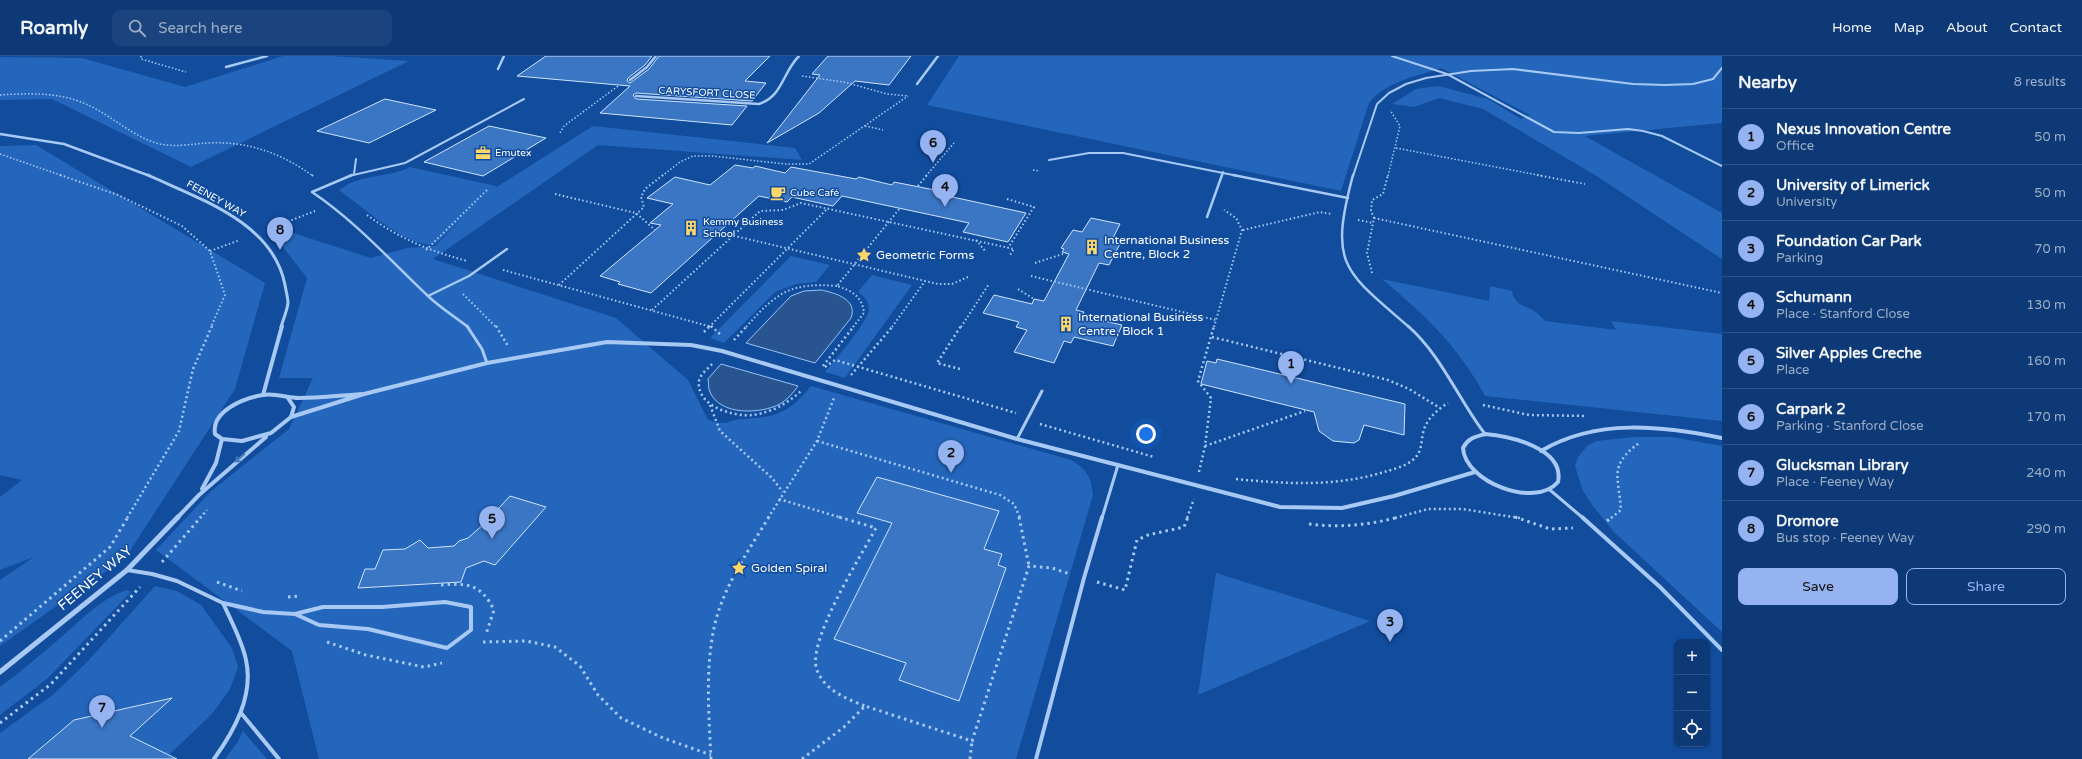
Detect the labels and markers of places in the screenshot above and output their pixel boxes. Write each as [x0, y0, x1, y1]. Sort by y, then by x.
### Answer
pin: 6 [920, 130, 946, 163]
office icon: Emutex [474, 144, 492, 162]
place label: Emutex [495, 147, 531, 159]
pin: 4 [932, 174, 958, 207]
cafe icon: Cube Café [769, 184, 787, 202]
place label: Cube Café [790, 187, 839, 199]
place label: Kemmy Business School [703, 216, 783, 240]
pin: 8 [267, 217, 293, 250]
building icon: Kemmy Business School [682, 219, 700, 237]
place label: International Business Centre, Block 2 [1104, 233, 1229, 261]
building icon: International Business Centre, Block 2 [1083, 238, 1101, 256]
place icon: Geometric Forms [855, 246, 873, 264]
place label: Geometric Forms [876, 248, 974, 262]
place label: International Business Centre, Block 1 [1078, 310, 1203, 338]
building icon: International Business Centre, Block 1 [1057, 315, 1075, 333]
pin: 1 [1278, 351, 1304, 384]
pin: 2 [938, 440, 964, 473]
pin: 5 [479, 506, 505, 539]
place icon: Golden Spiral [730, 559, 748, 577]
place label: Golden Spiral [751, 561, 827, 575]
pin: 3 [1377, 609, 1403, 642]
pin: 7 [89, 695, 115, 728]

